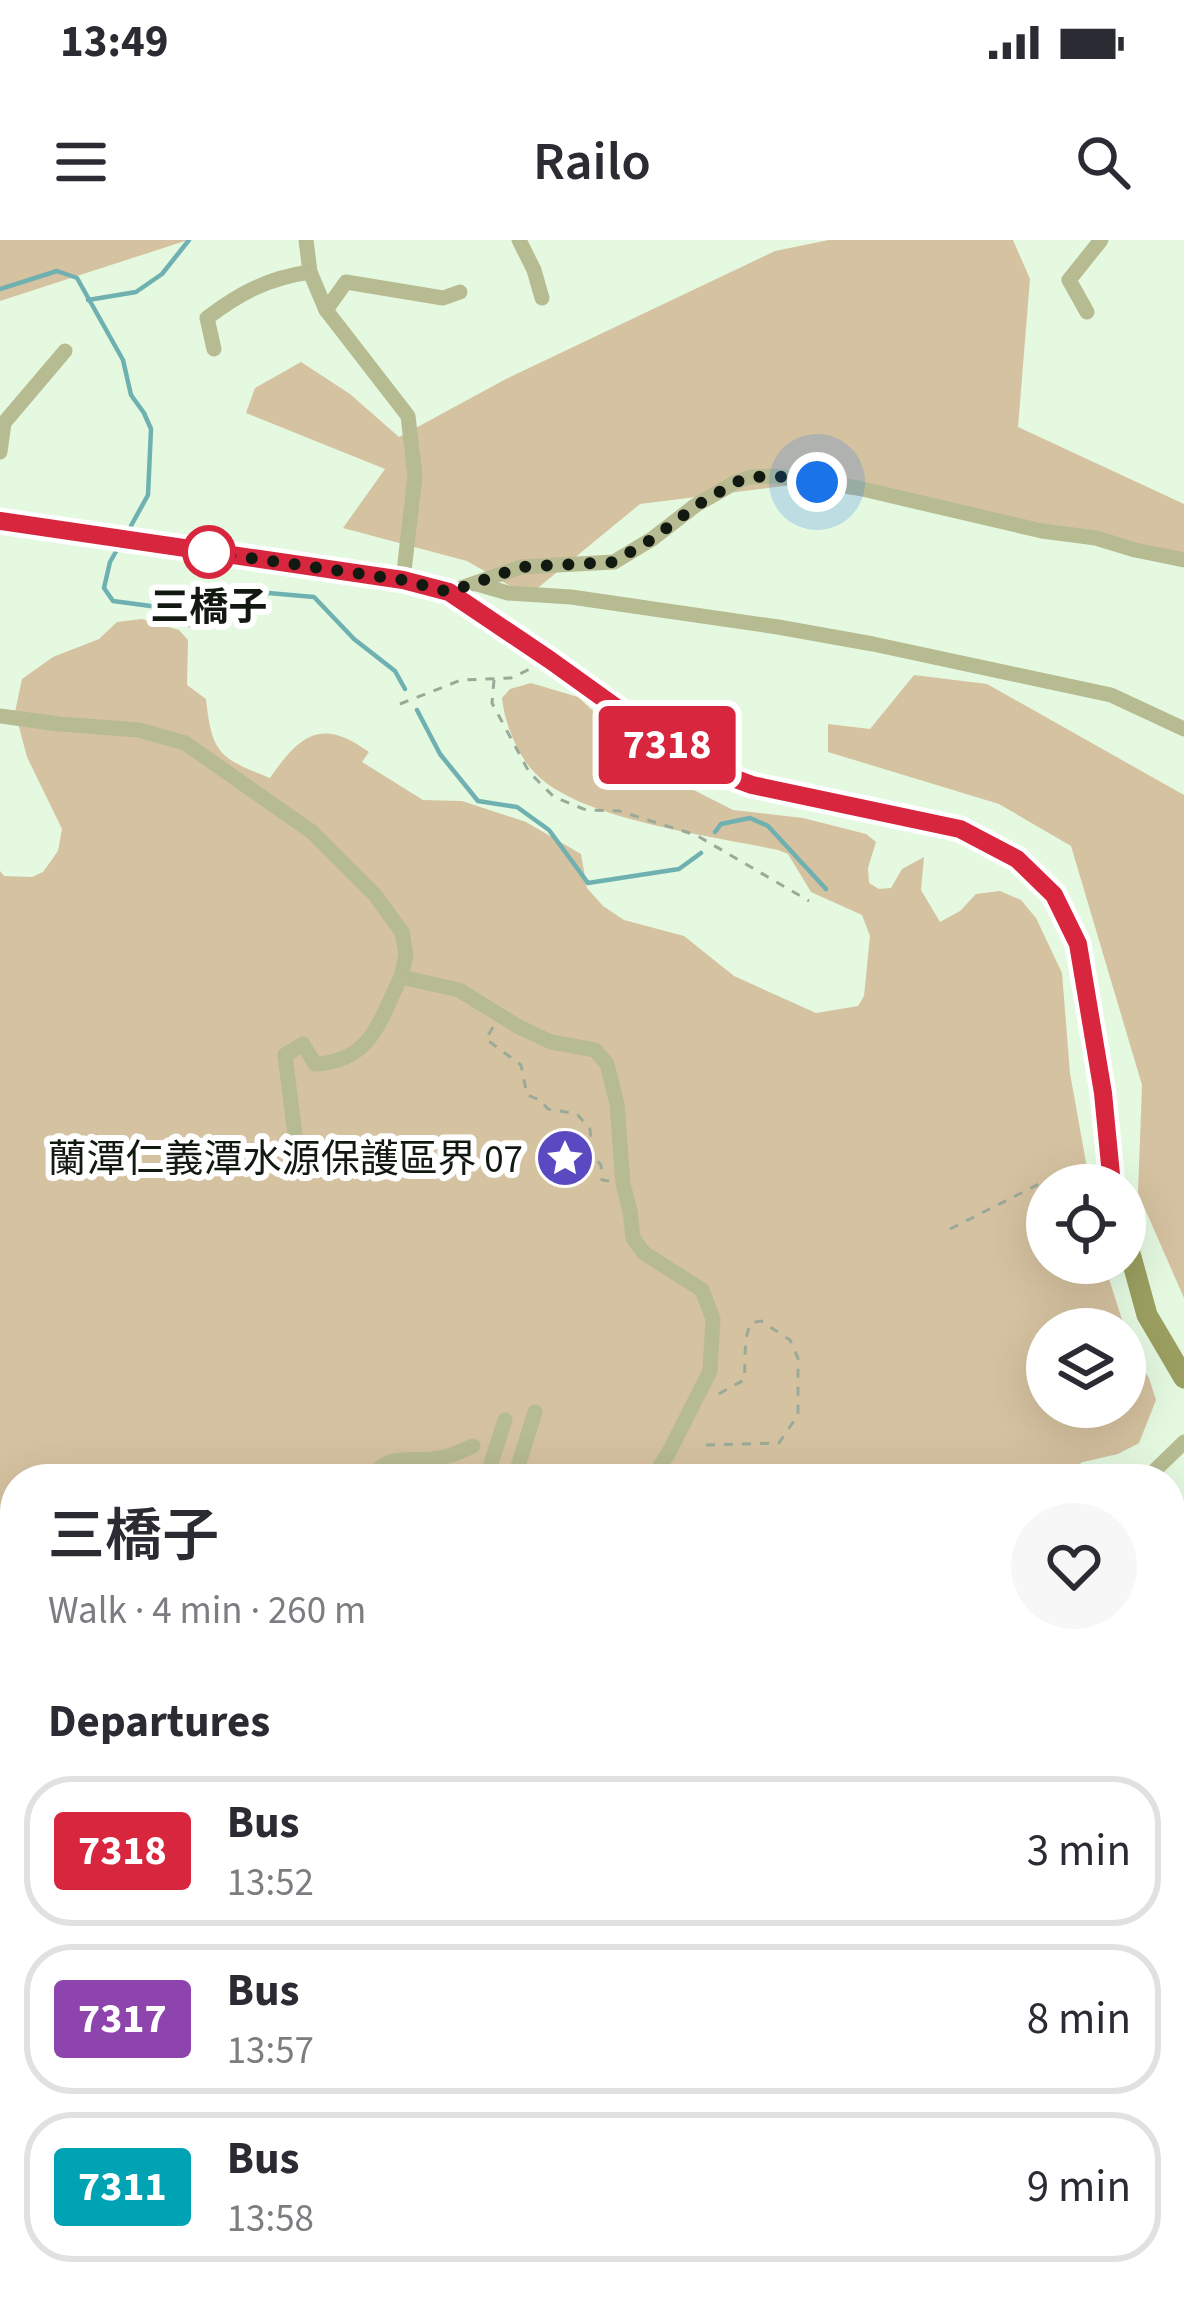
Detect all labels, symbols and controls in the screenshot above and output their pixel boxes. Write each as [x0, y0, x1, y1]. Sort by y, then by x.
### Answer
text: 13:49 [60, 10, 169, 74]
text: Railo [533, 124, 651, 201]
icon: menu [48, 129, 114, 195]
icon: search [1070, 129, 1136, 195]
your location [787, 452, 847, 512]
marker: 三橋子 [184, 527, 234, 577]
place label: 三橋子 [150, 580, 268, 636]
line badge: 7318 [583, 706, 751, 784]
text: 7318 [623, 715, 711, 775]
place icon: 蘭潭仁義潭水源保護區界 07 [534, 1127, 596, 1189]
place label: 蘭潭仁義潭水源保護區界 07 [47, 1132, 523, 1188]
map controls [1026, 1164, 1146, 1428]
button: locate [1026, 1164, 1146, 1284]
button: layers [1026, 1308, 1146, 1428]
text: 三橋子 [48, 1497, 219, 1578]
button: heart [1011, 1503, 1137, 1629]
text: Walk · 4 min · 260 m [48, 1583, 366, 1639]
text: Departures [48, 1690, 270, 1754]
text: Bus [227, 1791, 299, 1855]
text: 3 min [1027, 1819, 1131, 1883]
text: 7318 [78, 1821, 167, 1881]
text: 13:52 [227, 1855, 314, 1911]
text: Bus [227, 1959, 299, 2023]
text: 8 min [1027, 1987, 1131, 2051]
text: 7317 [78, 1989, 167, 2049]
text: 13:57 [227, 2023, 314, 2079]
text: Bus [227, 2127, 299, 2191]
text: 9 min [1027, 2155, 1131, 2219]
text: 7311 [78, 2157, 167, 2217]
text: 13:58 [227, 2191, 314, 2247]

